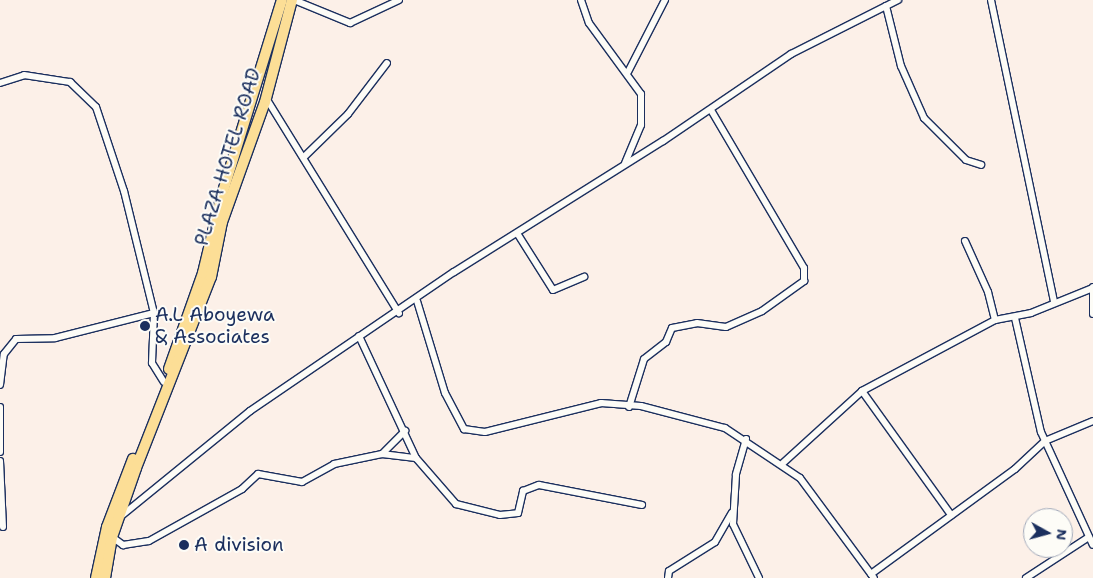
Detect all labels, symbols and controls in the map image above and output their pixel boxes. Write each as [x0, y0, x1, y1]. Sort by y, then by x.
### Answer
street label: PLAZA HOTEL ROAD [190, 65, 266, 249]
place label: A.L Aboyewa & Associates [155, 304, 275, 348]
marker: A.L Aboyewa & Associates [139, 320, 151, 332]
north arrow [1023, 508, 1073, 558]
text: N [1052, 528, 1072, 541]
place label: A division [194, 534, 284, 556]
marker: A division [178, 539, 190, 551]

